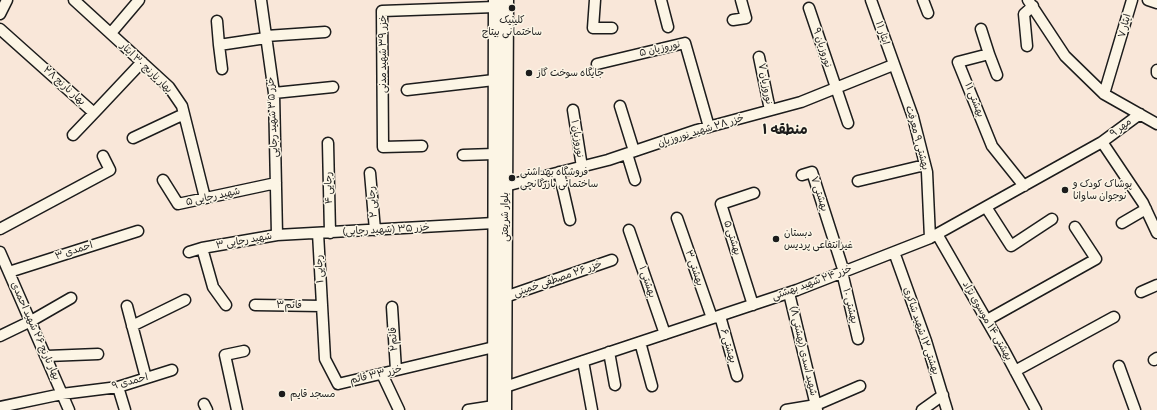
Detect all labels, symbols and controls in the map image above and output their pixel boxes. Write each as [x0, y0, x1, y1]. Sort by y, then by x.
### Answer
marker: کلینیک ساختمانی بیتاج [507, 3, 517, 13]
street label: ایثار ۷ [1116, 13, 1134, 39]
place label: کلینیک ساختمانی بیتاج [482, 14, 542, 38]
street label: خزر ۳۹ شهید مدنی [377, 15, 389, 93]
street label: ایثار ۱۱ [873, 20, 891, 46]
street label: نوروزیان ۹ [810, 26, 834, 70]
street label: نوروزیان ۵ [638, 38, 682, 60]
street label: بهار نارنج ۳۰ ایثار [117, 40, 175, 96]
street label: نوروزیان ۷ [755, 62, 775, 106]
street label: بهار نارنج ۲۸ [40, 64, 88, 108]
place label: جایگاه سوخت گاز [537, 67, 604, 79]
marker: جایگاه سوخت گاز [524, 68, 534, 78]
street label: خزر ۳۵ شهید رجایی [265, 76, 281, 158]
street label: بهشتی ۱۱ [962, 81, 986, 119]
street label: بهشتی ۹ معرفت [903, 105, 931, 171]
street label: خزر ۲۸ شهید نوروزیان [656, 112, 746, 150]
street label: مهر ۹ [1108, 116, 1134, 140]
street label: نوروزیان ۱ [568, 119, 586, 159]
district label: منطقه ۱ [762, 122, 808, 138]
place label: فروشگاه بهداشتی ساختمانی بازرگانچی [520, 166, 598, 190]
street label: رجایی ۴ [323, 172, 335, 204]
marker: فروشگاه بهداشتی ساختمانی بازرگانچی [507, 173, 517, 183]
street label: بهشتی ۷ [808, 175, 830, 213]
place label: پوشاک کودک و نوجوان ساوانا [1073, 178, 1132, 202]
street label: شهید رجایی ۵ [185, 185, 241, 209]
marker: پوشاک کودک و نوجوان ساوانا [1060, 185, 1070, 195]
street label: رجایی ۲ [366, 186, 380, 218]
street label: بلوار شریعتی [499, 192, 511, 242]
street label: بهشتی ۵ [721, 219, 743, 257]
street label: خزر ۳۵ (شهید رجایی) [342, 222, 430, 238]
place label: دبستان غیرانتفاعی پردیس [784, 227, 853, 250]
street label: شهید رجایی ۳ [215, 230, 273, 252]
marker: دبستان غیرانتفاعی پردیس [771, 234, 781, 244]
street label: احمدی ۳ [54, 239, 94, 263]
street label: بهشتی ۳ [682, 248, 706, 288]
street label: رجایی ۱ [313, 254, 327, 284]
street label: خزر ۲۶ مصطفی خمینی [512, 258, 604, 300]
street label: خزر ۲۴ شهید بهشتی [770, 263, 854, 303]
street label: بهشتی ۱ [636, 265, 658, 299]
street label: بهشتی ۱۴ موسوی نژاد [959, 279, 1015, 363]
street label: بهار نارنج ۲۶ شهید احمدی [8, 280, 62, 382]
street label: بهشتی ۱۲ شهید شاکری [900, 286, 942, 376]
street label: بهشتی ۱۰ [840, 287, 860, 325]
street label: قائم۳ [276, 299, 302, 311]
street label: شهید اسدی (بهشتی ۸) [787, 305, 819, 397]
street label: قائم۲ [387, 327, 401, 351]
street label: بهشتی ۶ [717, 327, 739, 365]
street label: خزر ۳۳ قائم [349, 363, 403, 387]
street label: احمدی ۹ [111, 371, 149, 393]
place label: مسجد قایم [290, 388, 335, 400]
marker: مسجد قایم [277, 389, 287, 399]

